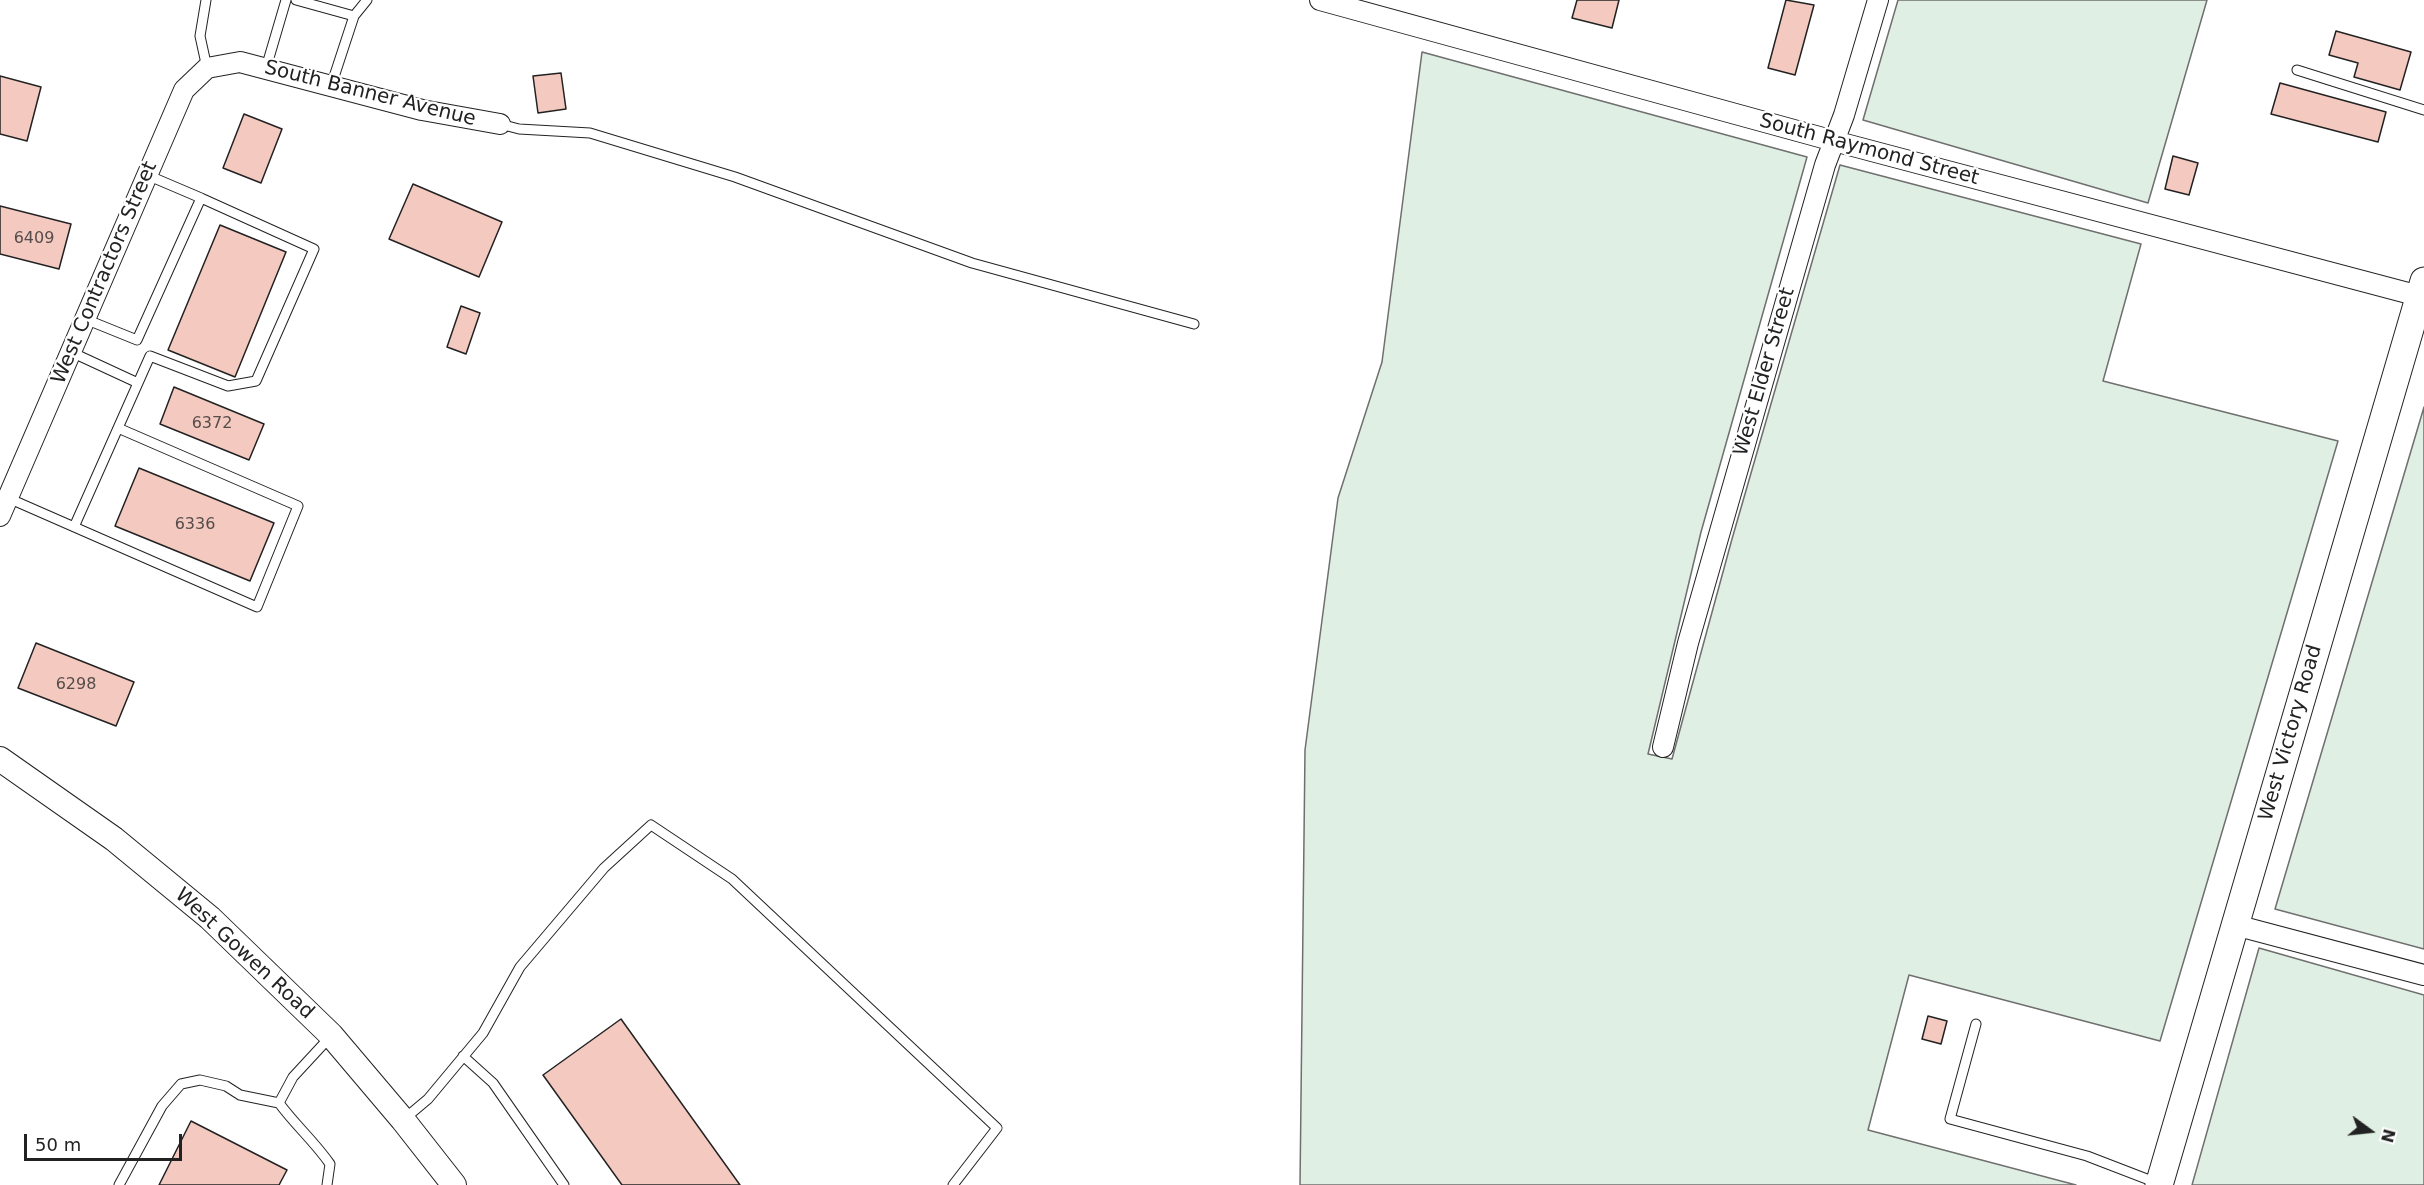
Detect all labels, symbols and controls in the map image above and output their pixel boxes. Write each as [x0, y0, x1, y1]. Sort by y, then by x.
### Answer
street label: South Banner Avenue [262, 56, 478, 132]
street label: South Raymond Street [1757, 109, 1981, 191]
street label: West Contractors Street [47, 158, 163, 388]
house number: 6409 [14, 229, 54, 249]
street label: West Elder Street [1729, 285, 1801, 459]
house number: 6372 [192, 414, 232, 434]
house number: 6336 [175, 515, 215, 535]
street label: West Victory Road [2254, 642, 2328, 824]
house number: 6298 [56, 675, 96, 695]
street label: West Gowen Road [170, 883, 318, 1025]
north arrow [2340, 1101, 2400, 1161]
scale bar [27, 1122, 184, 1160]
text: N [2377, 1127, 2399, 1145]
text: 50 m [35, 1134, 81, 1155]

